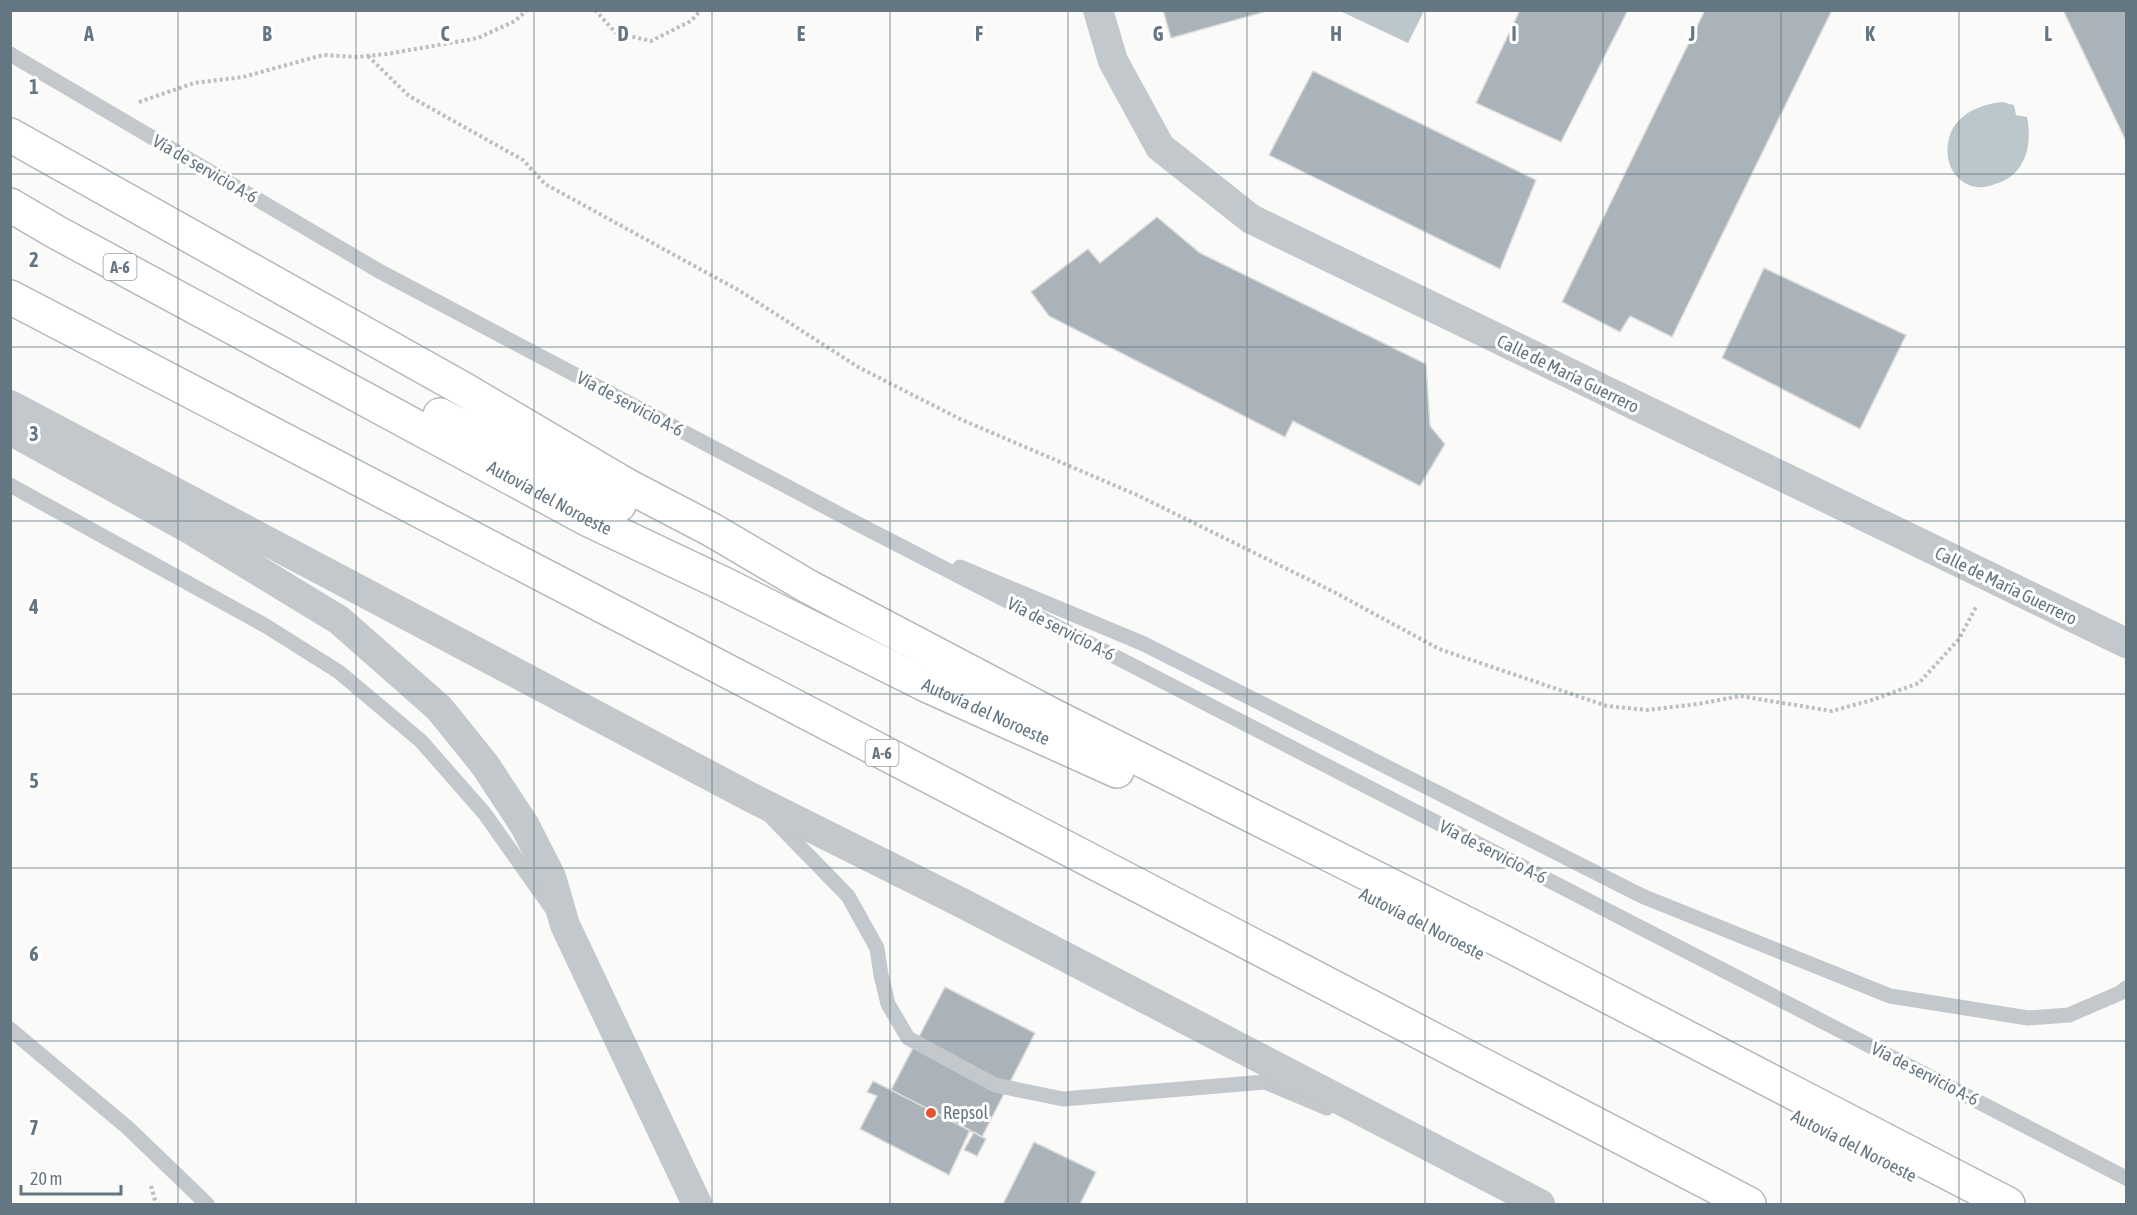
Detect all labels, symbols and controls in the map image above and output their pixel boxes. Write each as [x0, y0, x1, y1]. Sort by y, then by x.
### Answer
text: A [83, 22, 94, 45]
text: B [262, 22, 272, 45]
text: C [441, 22, 450, 45]
text: D [617, 22, 629, 45]
text: E [797, 22, 806, 45]
text: F [975, 22, 983, 45]
text: G [1153, 22, 1164, 45]
text: H [1330, 22, 1342, 45]
text: I [1511, 22, 1517, 45]
text: J [1688, 22, 1695, 45]
text: K [1865, 22, 1875, 45]
text: L [2044, 22, 2052, 45]
text: 1 [29, 75, 39, 98]
street label: Vía de servicio A-6 [149, 130, 262, 207]
text: 2 [29, 248, 39, 271]
road number: A-6 [104, 254, 136, 280]
street label: Calle de María Guerrero [1494, 330, 1643, 417]
street label: Vía de servicio A-6 [573, 367, 687, 440]
text: 3 [29, 422, 39, 445]
street label: Autovía del Noroeste [484, 456, 615, 539]
street label: Calle de María Guerrero [1932, 542, 2081, 629]
street label: Vía de servicio A-6 [1004, 592, 1119, 665]
text: 4 [28, 595, 39, 618]
street label: Autovía del Noroeste [919, 674, 1053, 749]
road number: A-6 [866, 740, 898, 766]
text: 5 [29, 769, 39, 792]
street label: Vía de servicio A-6 [1436, 815, 1551, 888]
street label: Autovía del Noroeste [1356, 883, 1488, 964]
text: 6 [29, 942, 39, 965]
street label: Vía de servicio A-6 [1868, 1037, 1983, 1110]
place label: Repsol [943, 1102, 989, 1123]
street label: Autovía del Noroeste [1788, 1105, 1920, 1186]
marker: Repsol [924, 1106, 938, 1120]
text: 7 [29, 1116, 39, 1139]
scale bar [21, 1158, 122, 1196]
text: 20 m [30, 1168, 62, 1189]

